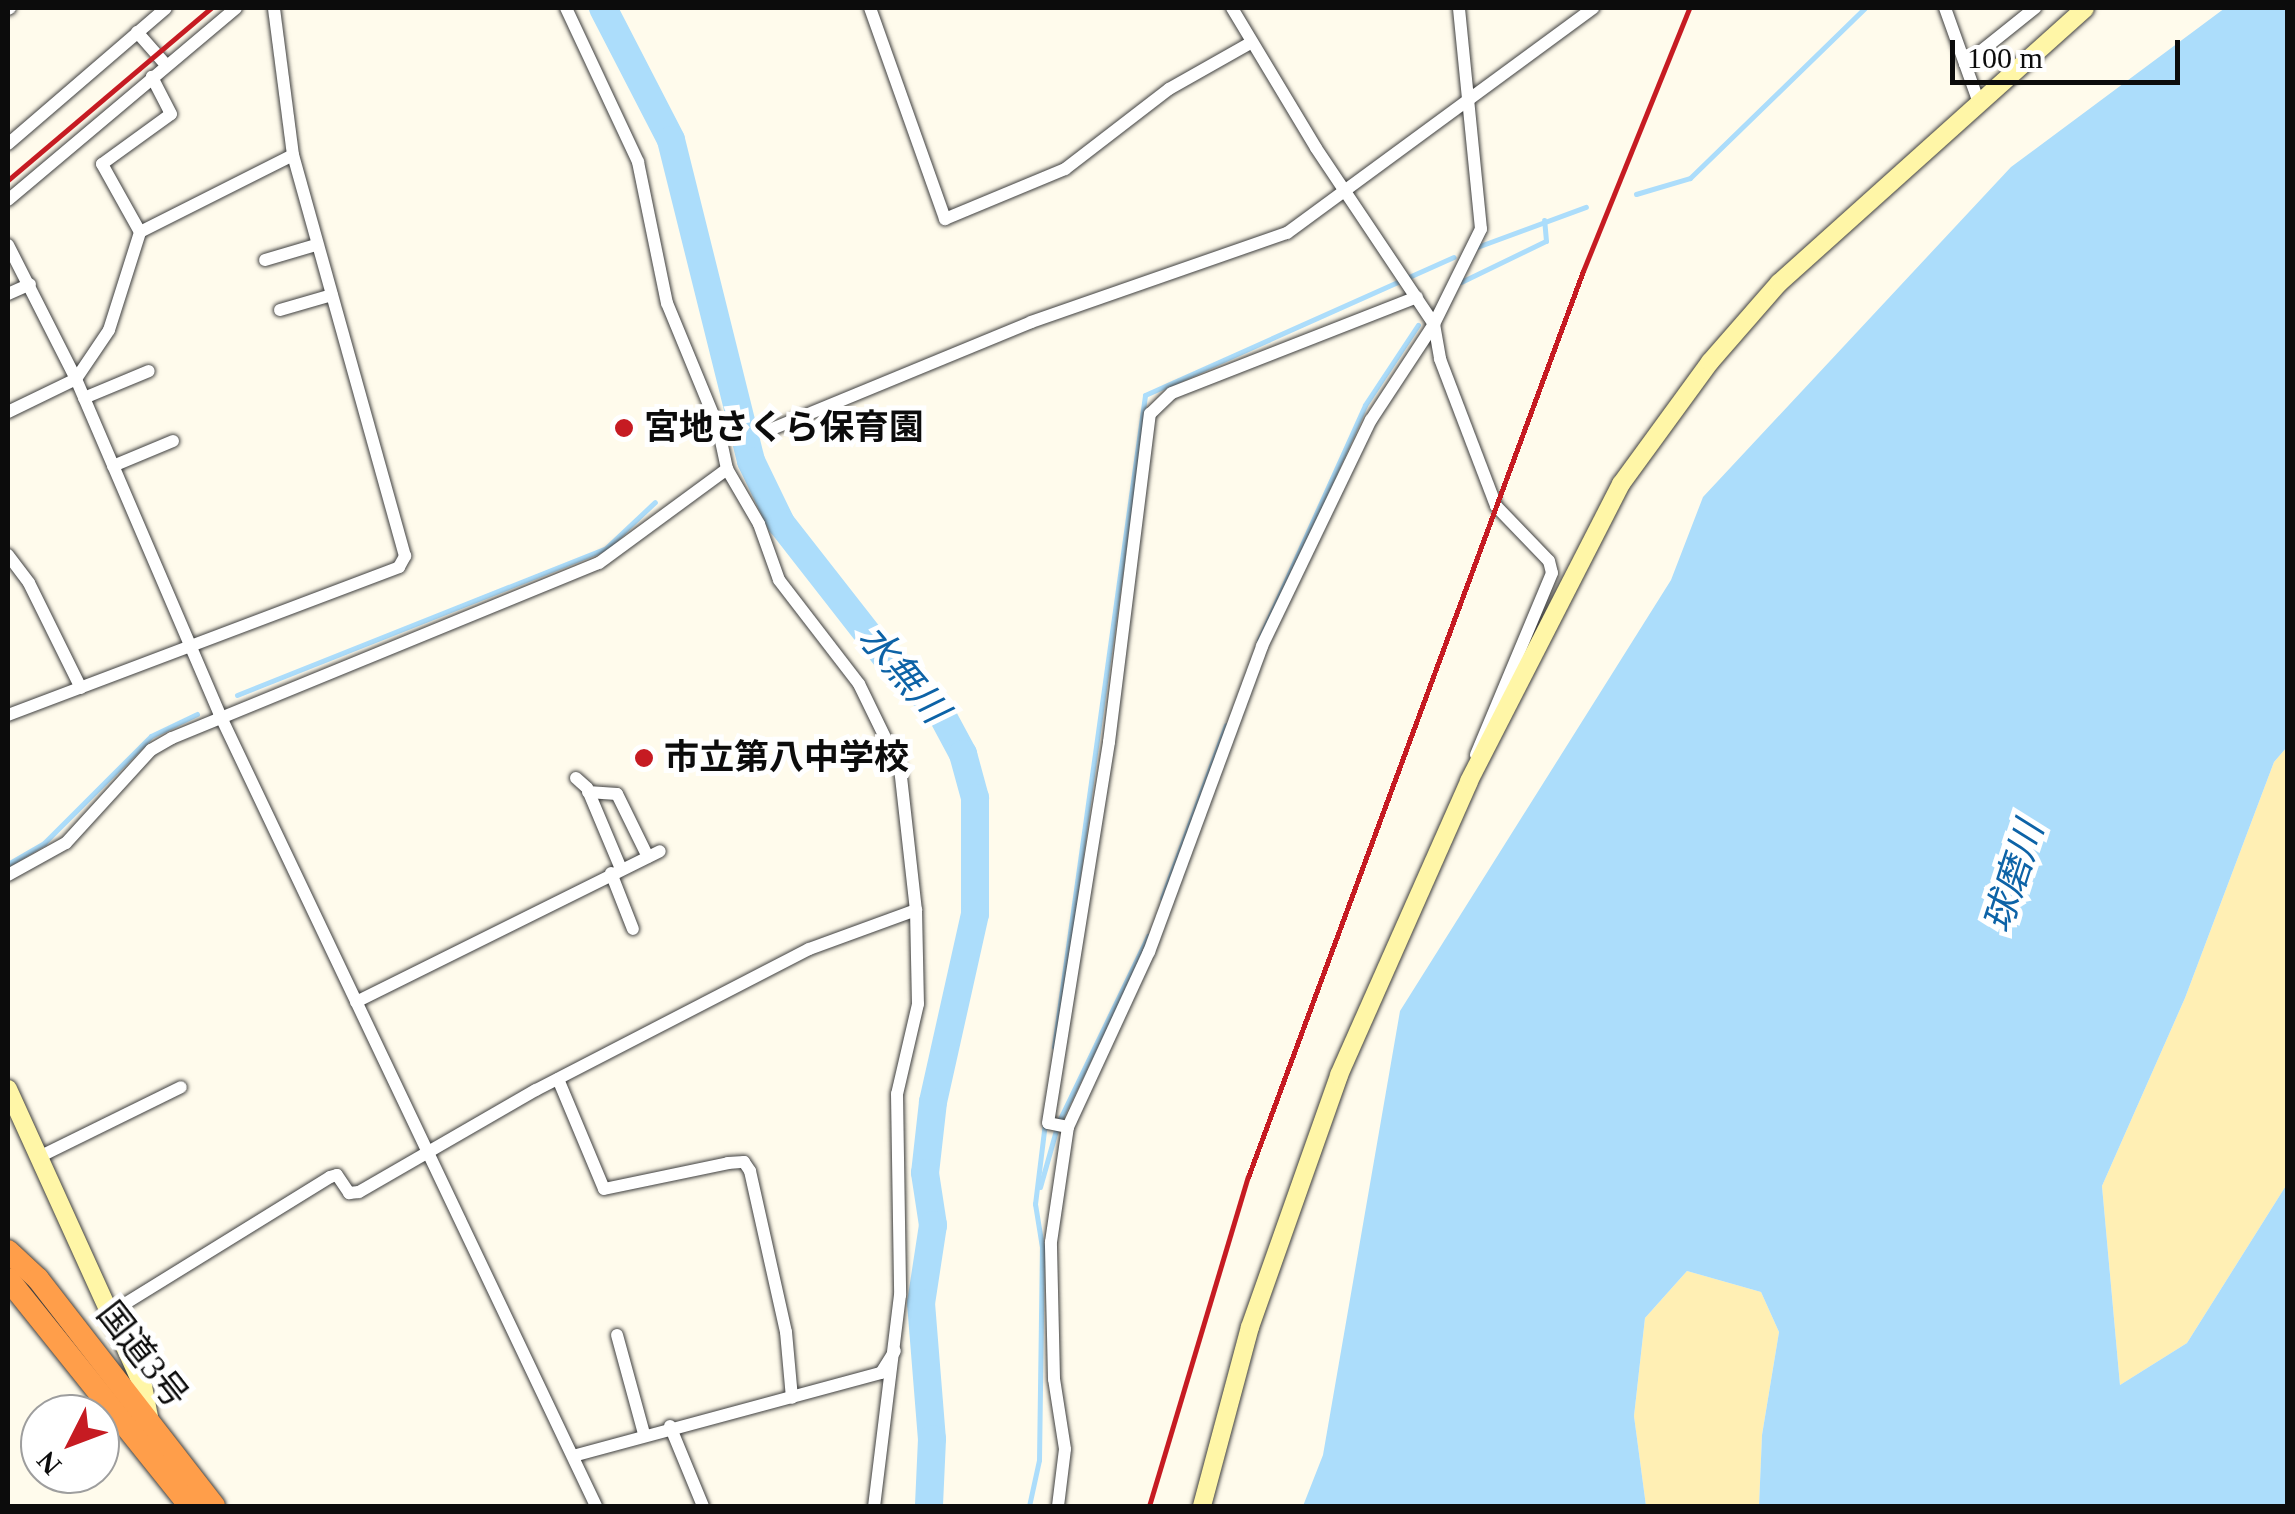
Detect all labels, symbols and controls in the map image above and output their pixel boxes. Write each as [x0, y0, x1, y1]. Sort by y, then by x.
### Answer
scale bar [1955, 20, 2185, 82]
text: 100 m [1967, 41, 2043, 74]
place label: 宮地さくら保育園 [644, 407, 924, 449]
marker: 宮地さくら保育園 [613, 417, 635, 439]
water label: 水無川 [849, 616, 957, 732]
place label: 市立第八中学校 [664, 737, 909, 779]
marker: 市立第八中学校 [633, 747, 655, 769]
water label: 球磨川 [1975, 816, 2053, 938]
street label: 国道3号 [88, 1294, 196, 1416]
north arrow [20, 1394, 120, 1494]
text: N [31, 1445, 67, 1481]

